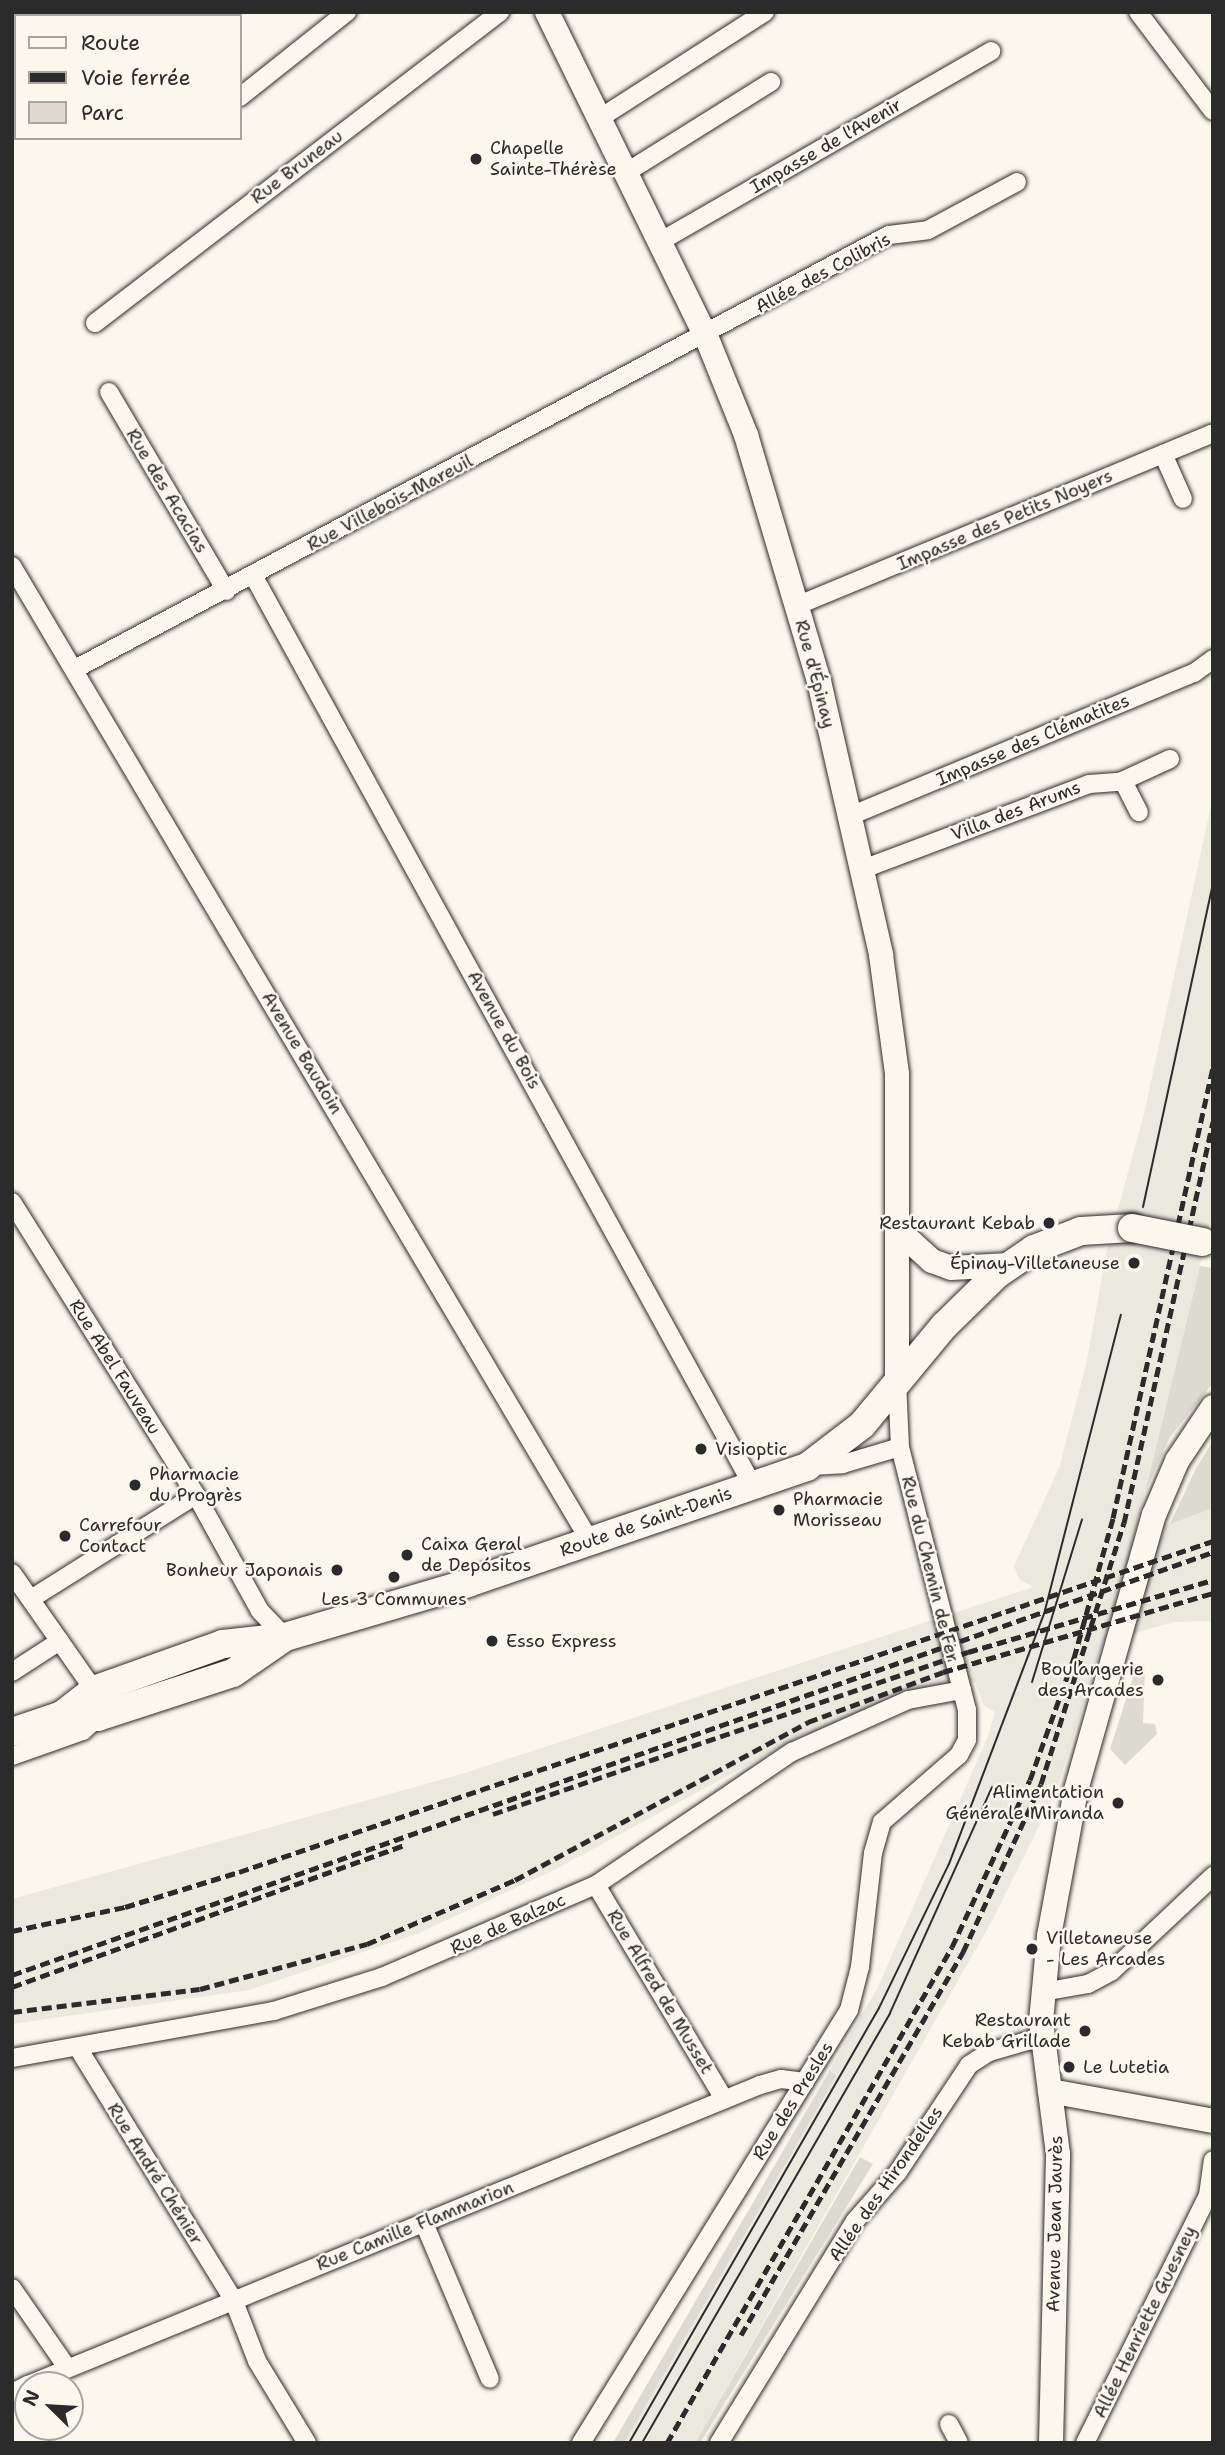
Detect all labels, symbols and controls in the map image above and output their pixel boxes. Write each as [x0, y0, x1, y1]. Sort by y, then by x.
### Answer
legend [14, 14, 242, 140]
text: Route [81, 29, 140, 57]
text: Voie ferrée [81, 64, 191, 92]
street label: Impasse de l'Avenir [746, 94, 906, 198]
text: Parc [81, 99, 124, 127]
street label: Rue Bruneau [247, 125, 347, 209]
place label: Chapelle Sainte-Thérèse [490, 138, 617, 180]
marker: Chapelle Sainte-Thérèse [468, 151, 484, 167]
street label: Allée des Colibris [752, 228, 894, 318]
street label: Rue des Acacias [121, 425, 213, 557]
street label: Rue Villebois-Mareuil [303, 450, 477, 556]
street label: Impasse des Petits Noyers [894, 465, 1116, 575]
street label: Rue d'Épinay [790, 617, 840, 731]
street label: Impasse des Clématites [933, 690, 1133, 790]
street label: Villa des Arums [948, 776, 1084, 846]
street label: Avenue du Bois [463, 967, 545, 1093]
street label: Avenue Baudoin [257, 988, 347, 1118]
place label: Restaurant Kebab [879, 1212, 1035, 1234]
marker: Restaurant Kebab [1041, 1215, 1057, 1231]
place label: Épinay-Villetaneuse [950, 1252, 1120, 1274]
marker: Épinay-Villetaneuse [1126, 1255, 1142, 1271]
street label: Rue Abel Fauveau [65, 1296, 165, 1438]
place label: Visioptic [715, 1438, 788, 1460]
marker: Visioptic [693, 1441, 709, 1457]
place label: Pharmacie du Progrès [149, 1464, 242, 1506]
street label: Rue du Chemin de Fer [896, 1474, 964, 1664]
marker: Pharmacie du Progrès [127, 1477, 143, 1493]
street label: Route de Saint-Denis [557, 1482, 735, 1562]
place label: Pharmacie Morisseau [793, 1489, 883, 1532]
marker: Pharmacie Morisseau [771, 1502, 787, 1518]
place label: Carrefour Contact [79, 1515, 162, 1558]
marker: Carrefour Contact [57, 1528, 73, 1544]
place label: Caixa Geral de Depósitos [421, 1534, 531, 1576]
marker: Caixa Geral de Depósitos [399, 1547, 415, 1563]
place label: Bonheur Japonais [166, 1559, 323, 1581]
marker: Bonheur Japonais [329, 1562, 345, 1578]
marker: Les 3 Communes [386, 1569, 402, 1585]
place label: Les 3 Communes [321, 1588, 467, 1610]
place label: Esso Express [506, 1630, 617, 1652]
marker: Esso Express [484, 1633, 500, 1649]
place label: Boulangerie des Arcades [1038, 1659, 1144, 1702]
marker: Boulangerie des Arcades [1150, 1672, 1166, 1688]
place label: Alimentation Générale Miranda [945, 1782, 1104, 1825]
marker: Alimentation Générale Miranda [1110, 1795, 1126, 1811]
street label: Rue de Balzac [447, 1889, 569, 1959]
street label: Rue Alfred de Musset [602, 1906, 718, 2078]
place label: Villetaneuse - Les Arcades [1046, 1928, 1166, 1970]
marker: Villetaneuse - Les Arcades [1024, 1941, 1040, 1957]
place label: Restaurant Kebab Grillade [942, 2010, 1071, 2052]
marker: Restaurant Kebab Grillade [1077, 2023, 1093, 2039]
street label: Rue des Presles [748, 2038, 838, 2164]
place label: Le Lutetia [1083, 2056, 1169, 2078]
marker: Le Lutetia [1061, 2059, 1077, 2075]
street label: Rue André Chénier [103, 2099, 207, 2249]
street label: Allée des Hirondelles [824, 2102, 948, 2266]
street label: Avenue Jean Jaurès [1043, 2135, 1067, 2313]
street label: Rue Camille Flammarion [313, 2177, 517, 2275]
street label: Allée Henriette Guesney [1089, 2222, 1201, 2422]
north arrow [14, 2371, 84, 2441]
text: N [17, 2386, 46, 2410]

